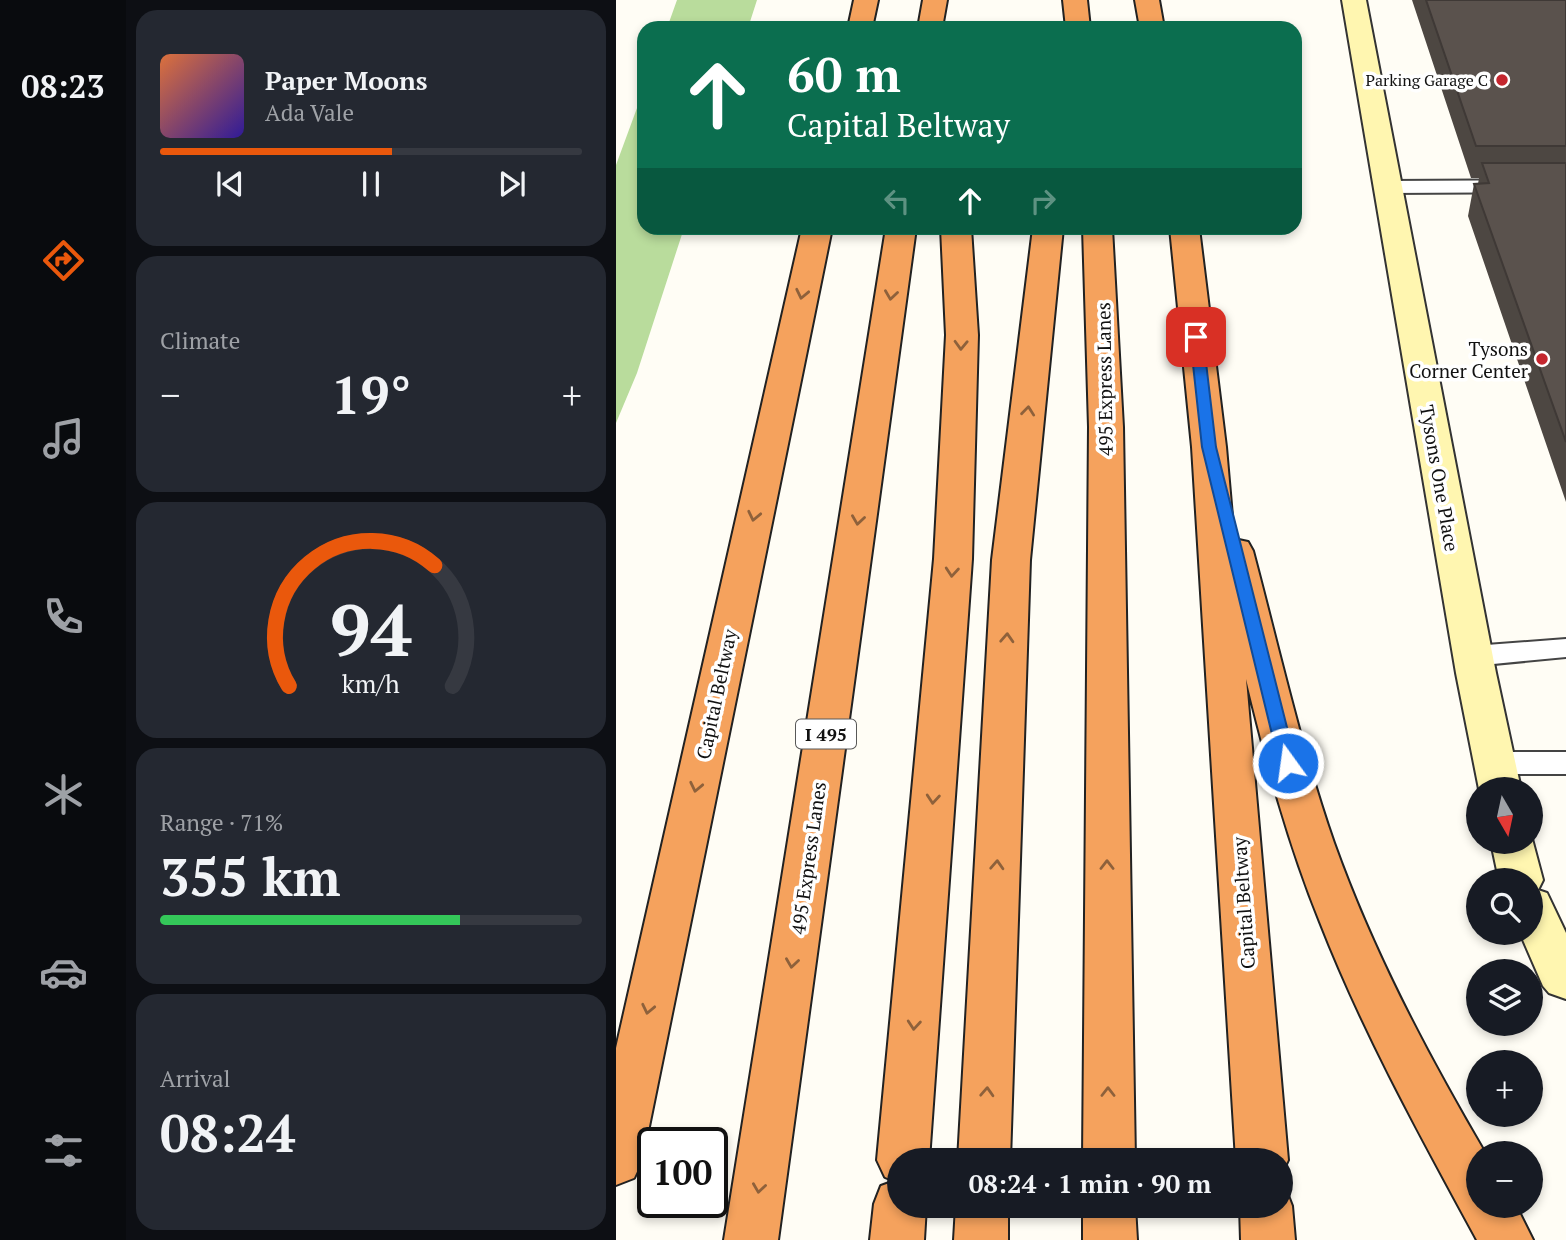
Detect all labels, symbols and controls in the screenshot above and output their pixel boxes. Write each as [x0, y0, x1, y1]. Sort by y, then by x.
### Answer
text: 60 m [787, 41, 901, 106]
icon: ahead [672, 49, 763, 140]
text: Paper Moons [265, 63, 428, 97]
text: 08:23 [21, 65, 105, 107]
place label: Parking Garage C [1365, 69, 1488, 91]
marker: Parking Garage C [1494, 72, 1510, 88]
text: Ada Vale [265, 97, 354, 128]
text: Capital Beltway [787, 104, 1010, 146]
icon: previous [211, 165, 249, 203]
icon: pause [352, 165, 390, 203]
icon: next [493, 165, 531, 203]
icon: left [878, 182, 916, 220]
icon: ahead [951, 182, 989, 220]
icon: right [1024, 182, 1062, 220]
icon: directions [39, 236, 88, 285]
one-way arrow [796, 288, 811, 300]
one-way arrow [884, 289, 899, 301]
street label: 495 Express Lanes [1090, 302, 1118, 456]
pin [1166, 307, 1226, 367]
icon: arrive [1177, 318, 1215, 356]
text: Climate [160, 325, 240, 356]
place label: Tysons Corner Center [1409, 336, 1529, 383]
one-way arrow [954, 339, 969, 350]
marker: Tysons Corner Center [1534, 351, 1550, 367]
text: 19° [331, 360, 411, 429]
text: − [160, 370, 180, 420]
text: + [562, 370, 582, 420]
street label: Tysons One Place [1415, 403, 1465, 553]
one-way arrow [1020, 405, 1035, 417]
icon: music [39, 414, 88, 463]
one-way arrow [747, 510, 762, 522]
one-way arrow [851, 514, 866, 526]
one-way arrow [945, 567, 960, 578]
text: 94 [330, 580, 412, 677]
icon: phone [39, 592, 88, 641]
street label: Capital Beltway [690, 626, 742, 761]
one-way arrow [1000, 632, 1015, 643]
text: km/h [342, 667, 400, 700]
road number: I 495 [796, 720, 856, 748]
position arrow [1251, 726, 1325, 800]
icon: climate [39, 770, 88, 819]
north arrow [1466, 777, 1544, 854]
map controls [1466, 777, 1543, 1218]
street label: 495 Express Lanes [785, 780, 831, 936]
one-way arrow [689, 781, 704, 793]
one-way arrow [926, 793, 941, 804]
text: Range · 71% [160, 807, 283, 838]
street label: Capital Beltway [1226, 836, 1260, 970]
text: 355 km [160, 842, 341, 911]
one-way arrow [990, 859, 1005, 870]
one-way arrow [1099, 859, 1115, 869]
button: search [1466, 868, 1543, 945]
icon: car [39, 948, 88, 997]
one-way arrow [785, 957, 800, 969]
button: layers [1466, 959, 1543, 1036]
one-way arrow [642, 1003, 657, 1015]
one-way arrow [907, 1020, 922, 1031]
button: + [1466, 1050, 1543, 1127]
text: Arrival [160, 1063, 231, 1094]
one-way arrow [980, 1086, 995, 1097]
one-way arrow [1100, 1086, 1116, 1097]
text: 08:24 [160, 1098, 295, 1167]
icon: filters [39, 1126, 88, 1175]
speed limit sign: 100 [637, 1127, 728, 1218]
button: − [1466, 1141, 1543, 1218]
text: 08:24 · 1 min · 90 m [969, 1166, 1211, 1200]
one-way arrow [752, 1182, 767, 1194]

